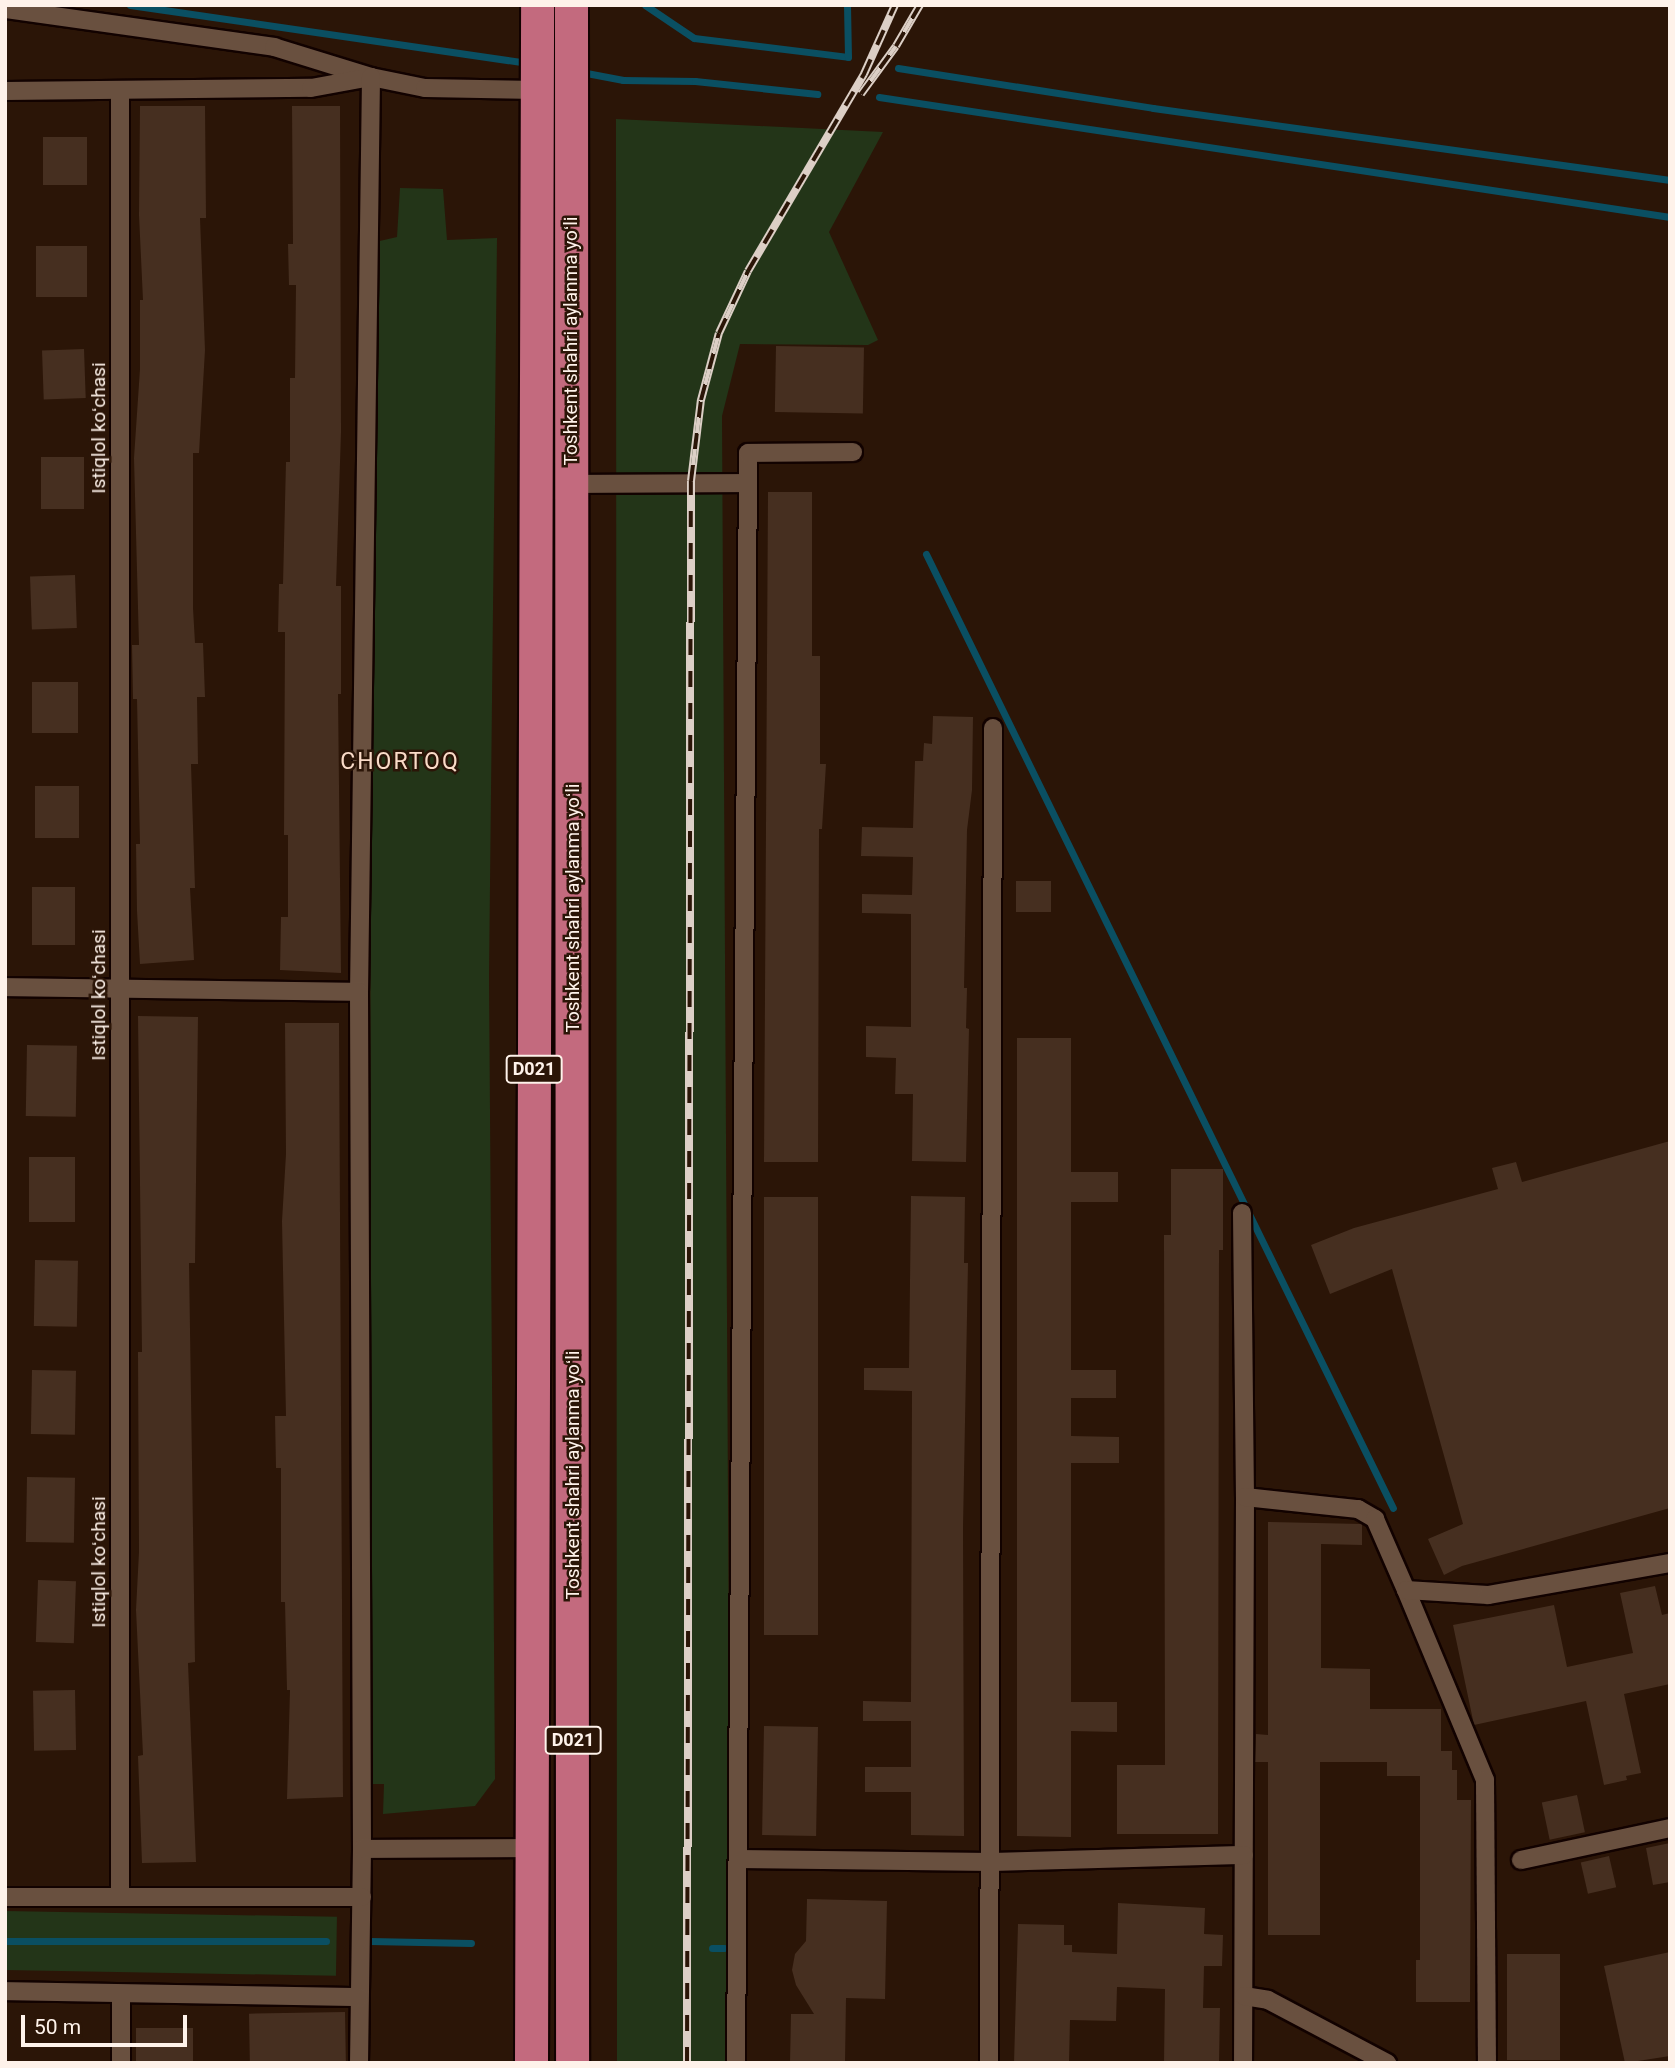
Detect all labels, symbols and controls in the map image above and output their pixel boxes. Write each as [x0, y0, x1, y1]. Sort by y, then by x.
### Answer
street label: Toshkent shahri aylanma yoʻli [560, 217, 582, 465]
street label: Istiqlol koʻchasi [88, 362, 110, 494]
district label: CHORTOQ [341, 748, 459, 776]
street label: Toshkent shahri aylanma yoʻli [562, 784, 584, 1032]
street label: Istiqlol koʻchasi [88, 929, 110, 1061]
road number: D021 [504, 1054, 564, 1084]
street label: Toshkent shahri aylanma yoʻli [562, 1351, 584, 1599]
street label: Istiqlol koʻchasi [88, 1496, 110, 1628]
road number: D021 [543, 1726, 603, 1755]
scale bar [24, 2002, 191, 2046]
text: 50 m [34, 2015, 81, 2039]

